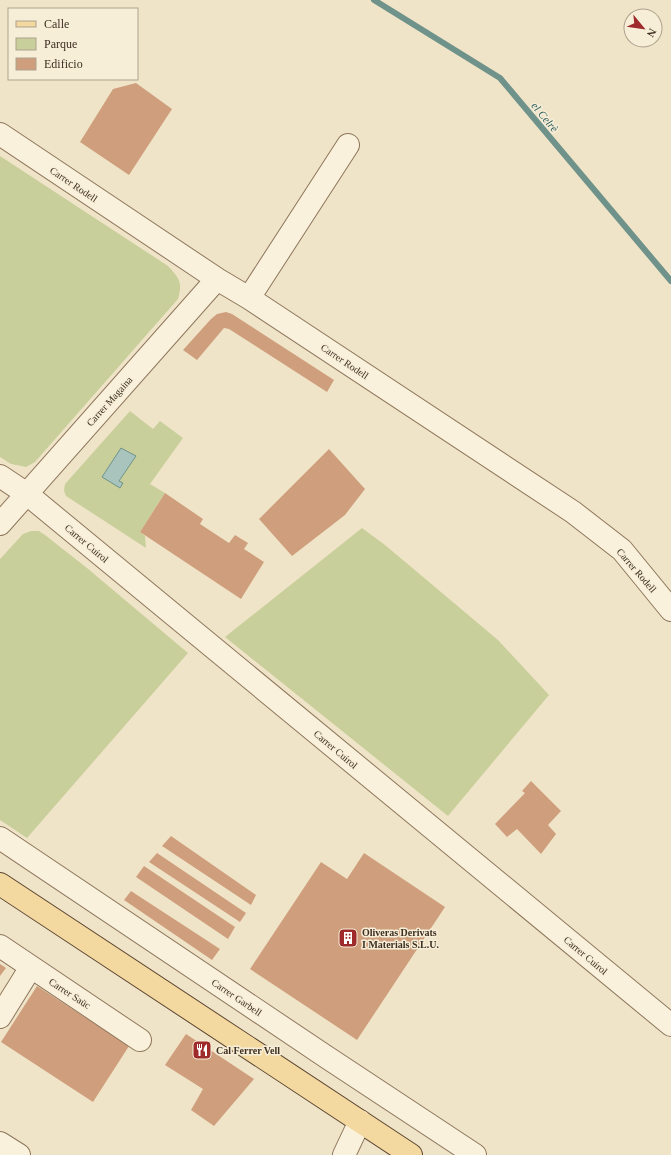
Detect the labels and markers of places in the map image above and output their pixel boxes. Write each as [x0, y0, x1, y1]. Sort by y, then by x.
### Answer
building icon: Oliveras Derivats I Materials S.L.U. [337, 927, 359, 949]
place label: Oliveras Derivats I Materials S.L.U. [362, 927, 439, 950]
restaurant icon: Cal Ferrer Vell [191, 1039, 213, 1061]
place label: Cal Ferrer Vell [216, 1045, 280, 1056]

